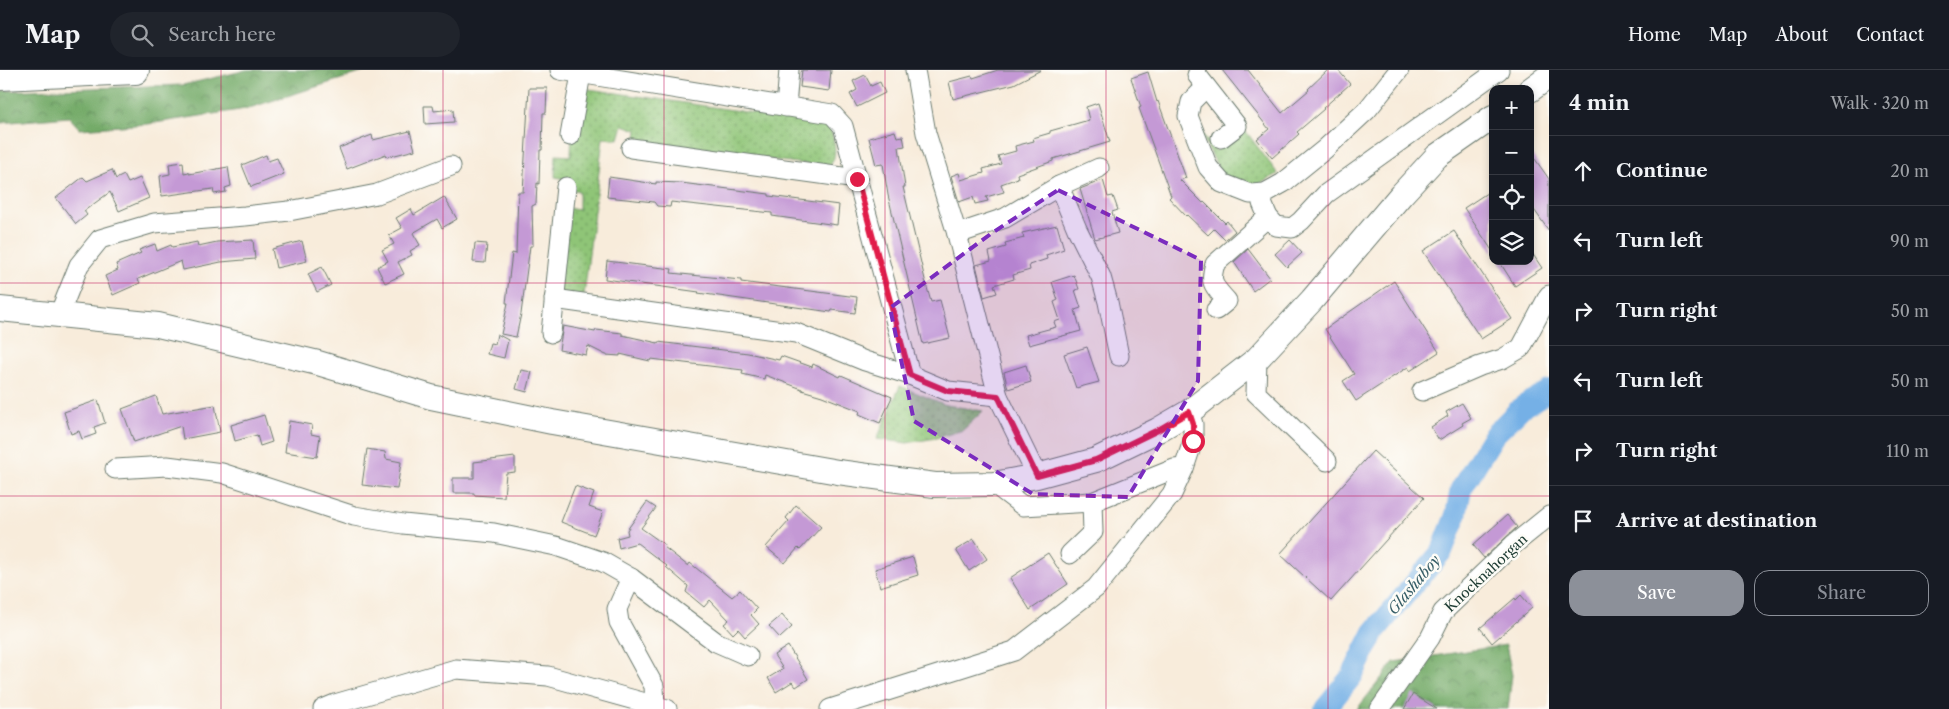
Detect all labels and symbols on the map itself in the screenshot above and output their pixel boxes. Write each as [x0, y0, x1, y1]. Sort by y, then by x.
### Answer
route end [846, 168, 869, 191]
route start [1182, 430, 1205, 453]
street label: Knocknahorgan [1441, 530, 1531, 616]
water label: Glashaboy [1383, 551, 1444, 618]

